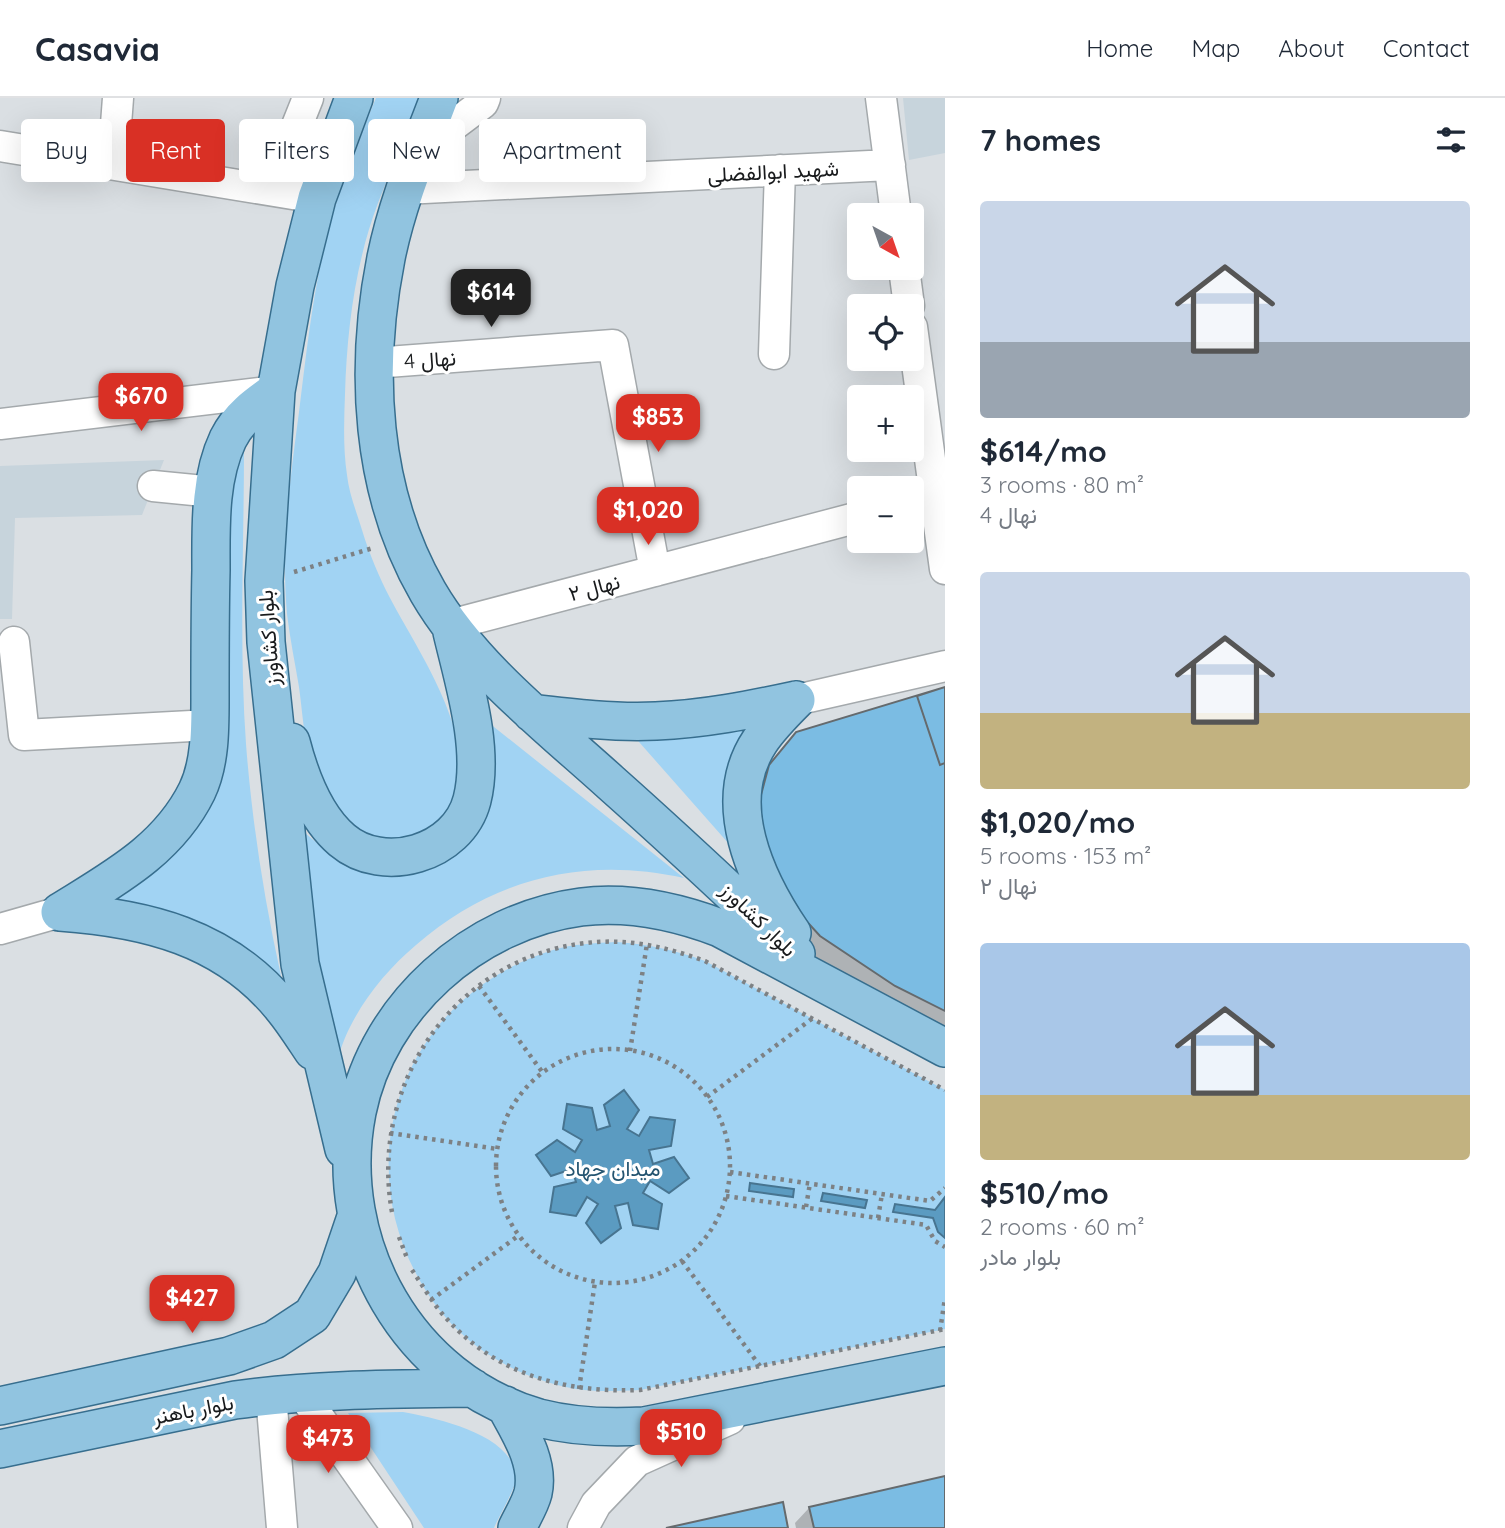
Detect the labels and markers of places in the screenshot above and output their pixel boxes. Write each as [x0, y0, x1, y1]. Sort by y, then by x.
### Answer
pin: $614 [450, 270, 532, 329]
pin: $670 [100, 374, 182, 433]
pin: $853 [617, 394, 699, 454]
pin: $1,020 [591, 488, 705, 547]
pin: $427 [151, 1276, 233, 1335]
pin: $510 [640, 1410, 722, 1469]
pin: $473 [287, 1416, 369, 1475]

